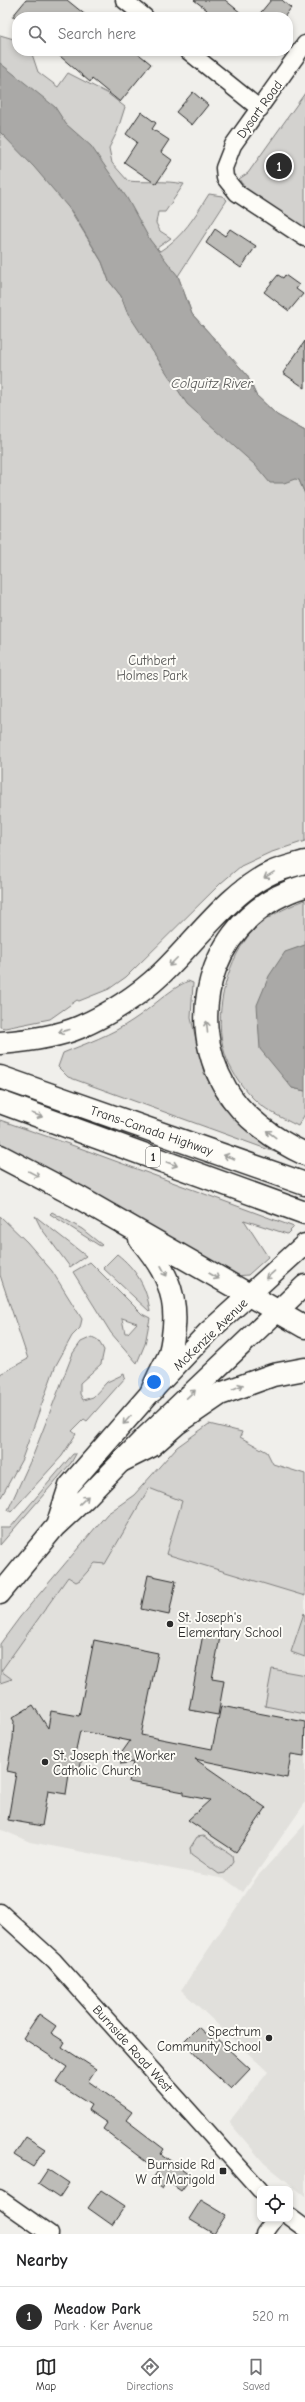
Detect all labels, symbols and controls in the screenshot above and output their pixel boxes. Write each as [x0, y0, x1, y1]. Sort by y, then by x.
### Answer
search box [12, 12, 293, 56]
icon: search [26, 23, 48, 45]
text: Search here [58, 25, 136, 43]
street label: Dysart Road [234, 78, 285, 141]
pin: 1 [266, 151, 292, 181]
water label: Colquitz River [171, 375, 254, 392]
park label: Cuthbert Holmes Park [116, 653, 188, 683]
one-way arrow [263, 872, 275, 880]
one-way arrow [168, 957, 177, 967]
one-way arrow [203, 1021, 210, 1034]
one-way arrow [58, 1028, 71, 1036]
street label: Trans-Canada Highway [88, 1102, 215, 1159]
one-way arrow [30, 1112, 42, 1120]
one-way arrow [266, 1130, 277, 1138]
road number: 1 [146, 1147, 160, 1167]
one-way arrow [222, 1153, 235, 1160]
one-way arrow [166, 1161, 179, 1168]
one-way arrow [28, 1171, 40, 1178]
one-way arrow [160, 1265, 168, 1277]
one-way arrow [265, 1270, 275, 1279]
one-way arrow [208, 1273, 220, 1281]
street label: McKenzie Avenue [170, 1295, 251, 1374]
your location [144, 1372, 164, 1392]
one-way arrow [231, 1383, 243, 1390]
one-way arrow [186, 1389, 196, 1398]
one-way arrow [122, 1415, 131, 1425]
one-way arrow [79, 1496, 89, 1505]
place label: St. Joseph's Elementary School [178, 1610, 282, 1640]
marker: St. Joseph's Elementary School [165, 1619, 175, 1629]
place label: St. Joseph the Worker Catholic Church [53, 1748, 176, 1778]
marker: St. Joseph the Worker Catholic Church [40, 1757, 50, 1767]
street label: Burnside Road West [90, 2002, 176, 2096]
place label: Spectrum Community School [157, 2024, 261, 2054]
marker: Spectrum Community School [264, 2033, 274, 2043]
place label: Burnside Rd W at Marigold [135, 2157, 215, 2187]
marker: Burnside Rd W at Marigold [218, 2166, 228, 2176]
map controls [257, 2186, 293, 2222]
button: locate [257, 2186, 293, 2222]
text: Nearby [16, 2251, 67, 2270]
text: Meadow Park [54, 2300, 141, 2318]
text: 1 [26, 2309, 32, 2324]
text: 520 m [252, 2309, 289, 2324]
text: Park · Ker Avenue [54, 2318, 153, 2333]
tab: Map [35, 2356, 57, 2393]
tab: Directions [127, 2356, 173, 2393]
tab: Saved [243, 2356, 270, 2393]

